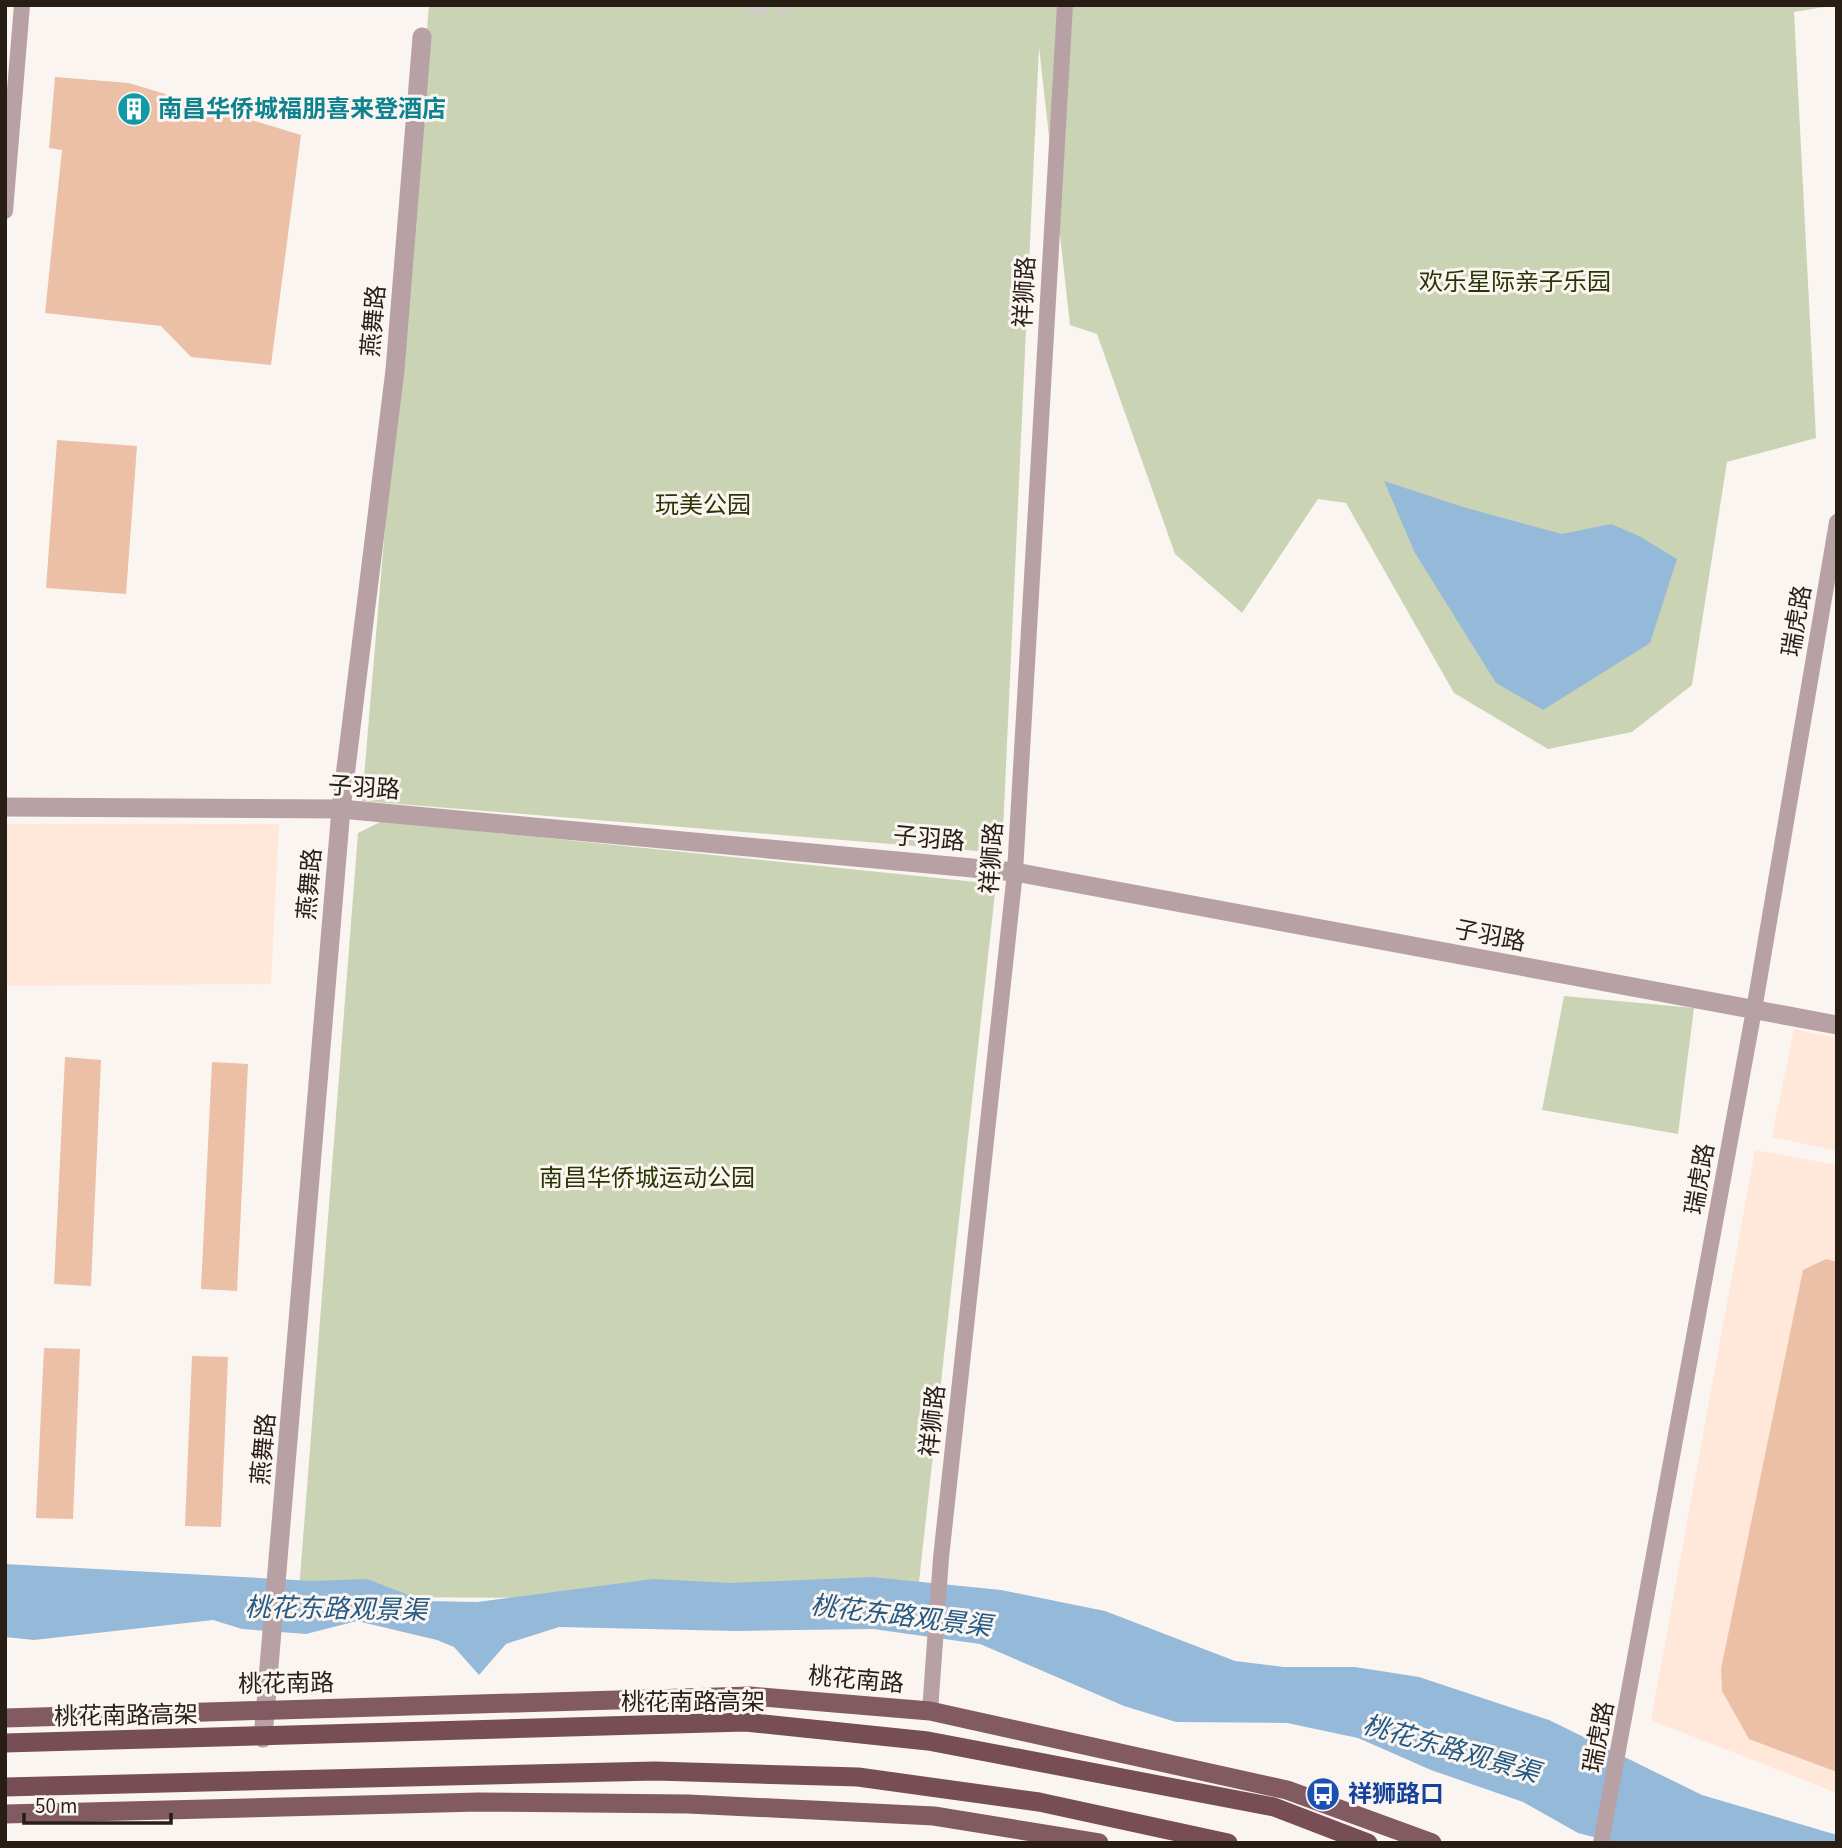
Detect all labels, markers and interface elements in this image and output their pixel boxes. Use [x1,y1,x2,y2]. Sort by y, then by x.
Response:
building icon: 南昌华侨城福朋喜来登酒店 [115,90,153,128]
place label: 南昌华侨城福朋喜来登酒店 [158,92,446,127]
street label: 祥狮路 [1006,255,1044,329]
park label: 欢乐星际亲子乐园 [1419,265,1611,300]
street label: 燕舞路 [353,284,395,358]
park label: 玩美公园 [655,488,751,523]
street label: 瑞虎路 [1774,583,1820,659]
street label: 子羽路 [327,768,401,808]
street label: 子羽路 [892,818,966,860]
street label: 祥狮路 [972,821,1012,895]
street label: 燕舞路 [289,847,331,921]
street label: 子羽路 [1451,912,1529,960]
street label: 瑞虎路 [1677,1141,1723,1217]
park label: 南昌华侨城运动公园 [539,1161,755,1196]
street label: 祥狮路 [912,1383,954,1459]
street label: 燕舞路 [243,1412,285,1486]
water label: 桃花东路观景渠 [808,1587,998,1646]
water label: 桃花东路观景渠 [245,1589,431,1629]
street label: 桃花南路 [807,1658,905,1702]
street label: 桃花南路 [238,1666,334,1702]
street label: 桃花南路高架 [621,1685,765,1720]
street label: 桃花南路高架 [54,1697,198,1735]
street label: 瑞虎路 [1575,1698,1623,1776]
water label: 桃花东路观景渠 [1358,1706,1547,1793]
bus stop icon: 祥狮路口 [1304,1775,1342,1813]
place label: 祥狮路口 [1348,1777,1444,1812]
scale bar [24,1782,172,1826]
text: 50 m [35,1791,77,1821]

